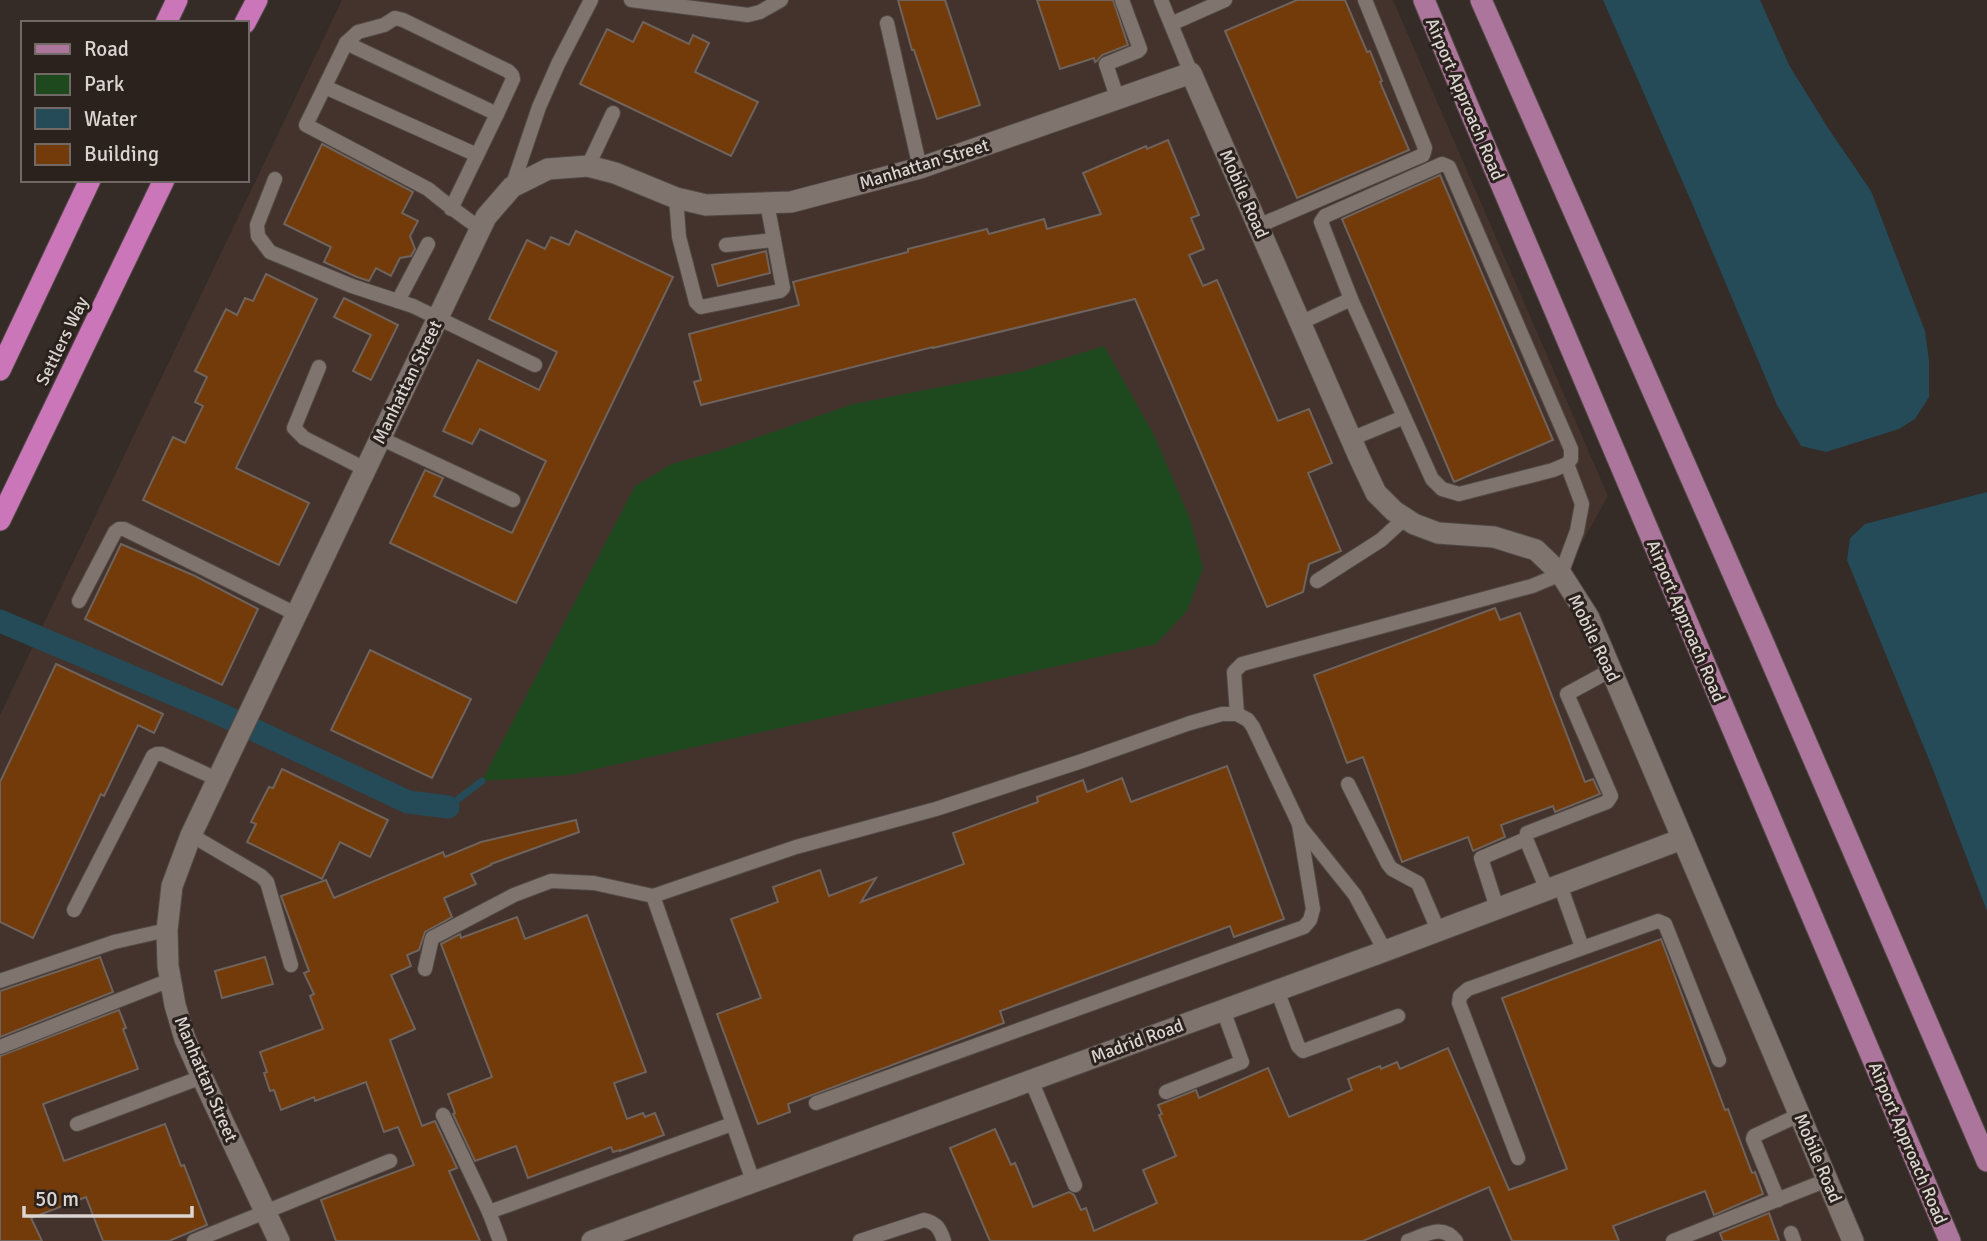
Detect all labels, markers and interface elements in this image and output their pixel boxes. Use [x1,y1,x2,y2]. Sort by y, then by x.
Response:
street label: Airport Approach Road [1421,15,1509,183]
legend [21,21,248,182]
text: Road [84,36,129,62]
text: Park [84,71,125,97]
text: Water [84,106,137,132]
street label: Manhattan Street [856,134,992,194]
text: Building [84,141,159,167]
street label: Mobile Road [1215,146,1273,242]
street label: Settlers Way [31,292,93,389]
street label: Manhattan Street [368,317,446,447]
street label: Airport Approach Road [1642,537,1730,705]
street label: Mobile Road [1563,591,1625,685]
street label: Manhattan Street [170,1013,242,1145]
street label: Madrid Road [1088,1014,1186,1068]
street label: Airport Approach Road [1864,1059,1952,1227]
street label: Mobile Road [1789,1110,1847,1206]
scale bar [24,1174,192,1218]
text: 50 m [35,1186,79,1212]

